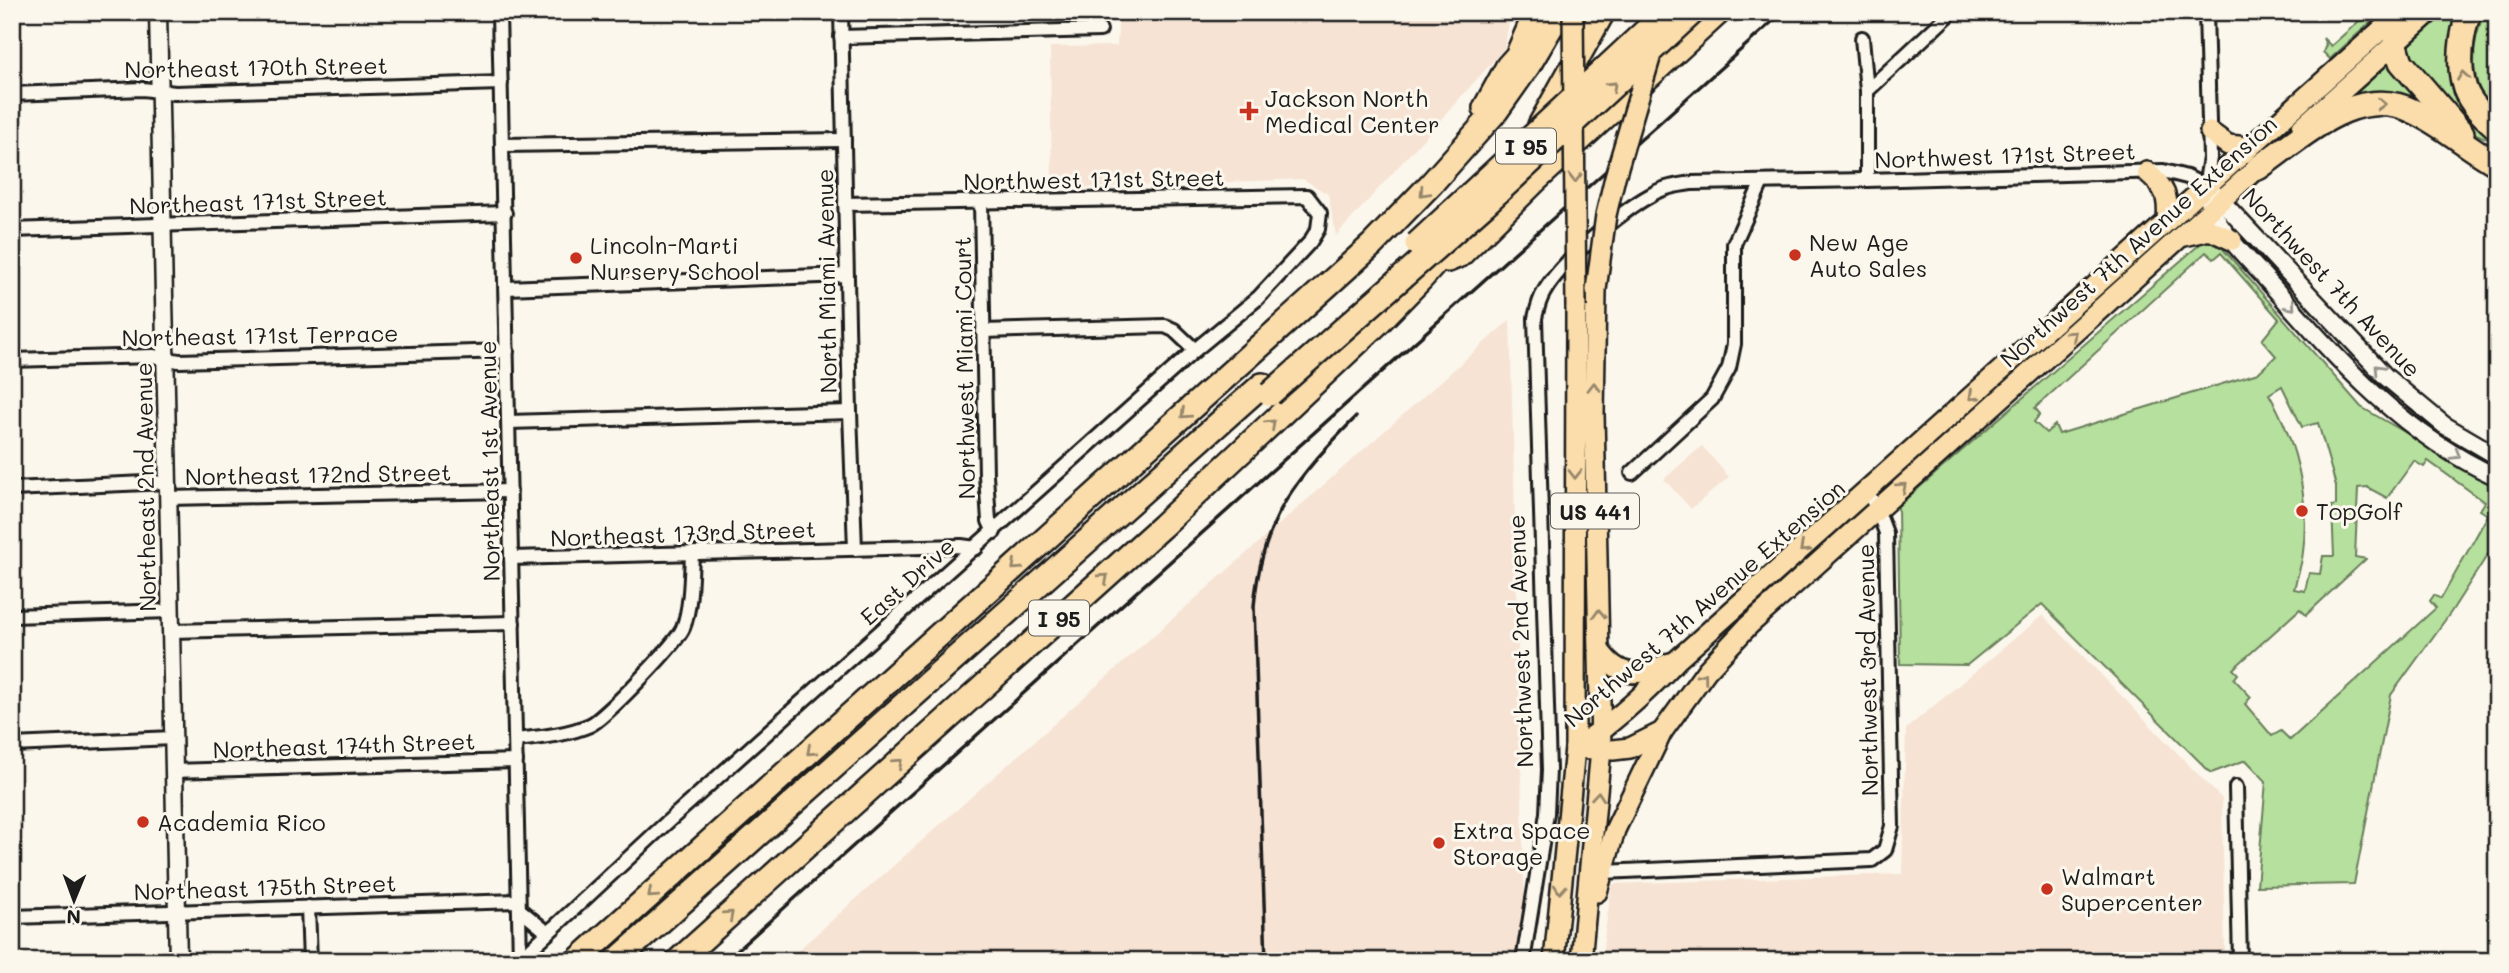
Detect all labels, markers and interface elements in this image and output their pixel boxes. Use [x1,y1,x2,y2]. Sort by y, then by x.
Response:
street label: Northeast 170th Street [124,50,388,84]
one-way arrow [2456,70,2471,81]
one-way arrow [1604,82,1617,94]
place label: Jackson North Medical Center [1265,83,1439,139]
one-way arrow [2376,96,2386,112]
marker: Jackson North Medical Center [1239,101,1259,121]
street label: Northwest 7th Avenue Extension [1993,108,2283,374]
road number: I 95 [1496,128,1556,164]
street label: Northwest 171st Street [1874,135,2136,175]
street label: Northwest 171st Street [963,162,1225,196]
street label: North Miami Avenue [809,168,843,394]
one-way arrow [1567,174,1583,184]
street label: Northwest 7th Avenue [2236,181,2428,383]
street label: Northeast 171st Street [129,182,387,220]
one-way arrow [1419,184,1432,197]
place label: New Age Auto Sales [1809,227,1927,283]
place label: Lincoln-Marti Nursery School [590,230,760,286]
street label: Northwest Miami Court [947,236,981,500]
marker: New Age Auto Sales [1787,247,1803,263]
marker: Lincoln-Marti Nursery School [568,250,584,266]
one-way arrow [2283,298,2295,311]
street label: Northeast 171st Terrace [121,318,399,352]
one-way arrow [2063,330,2076,343]
street label: Northeast 1st Avenue [472,340,506,582]
street label: Northeast 2nd Avenue [128,362,162,612]
one-way arrow [2374,365,2387,378]
one-way arrow [1586,381,1602,391]
one-way arrow [1968,387,1981,400]
one-way arrow [1181,406,1194,418]
one-way arrow [1263,420,1276,433]
one-way arrow [2449,447,2462,460]
street label: Northeast 172nd Street [185,457,451,491]
one-way arrow [1567,469,1583,479]
street label: Northwest 7th Avenue Extension [1557,473,1851,733]
one-way arrow [1894,482,1907,495]
road number: US 441 [1551,494,1639,528]
place label: TopGolf [2316,496,2403,526]
marker: TopGolf [2294,503,2310,519]
street label: Northeast 173rd Street [550,513,816,553]
street label: Northwest 2nd Avenue [1501,514,1539,768]
street label: East Drive [854,531,960,631]
one-way arrow [1799,540,1812,552]
street label: Northwest 3rd Avenue [1850,543,1884,797]
one-way arrow [1012,558,1025,571]
one-way arrow [1096,574,1109,586]
road number: I 95 [1029,600,1089,636]
one-way arrow [1591,608,1606,619]
one-way arrow [1694,672,1707,685]
street label: Northeast 174th Street [212,725,476,765]
one-way arrow [806,743,819,756]
one-way arrow [890,759,903,771]
one-way arrow [1590,790,1605,801]
place label: Academia Rico [157,807,326,837]
marker: Academia Rico [135,814,151,830]
place label: Extra Space Storage [1453,815,1590,871]
marker: Extra Space Storage [1431,835,1447,851]
place label: Walmart Supercenter [2061,861,2203,917]
north arrow [38,864,108,934]
street label: Northeast 175th Street [133,867,397,907]
marker: Walmart Supercenter [2039,881,2055,897]
one-way arrow [1553,884,1568,895]
one-way arrow [647,886,660,898]
text: N [66,905,81,930]
one-way arrow [721,911,734,923]

